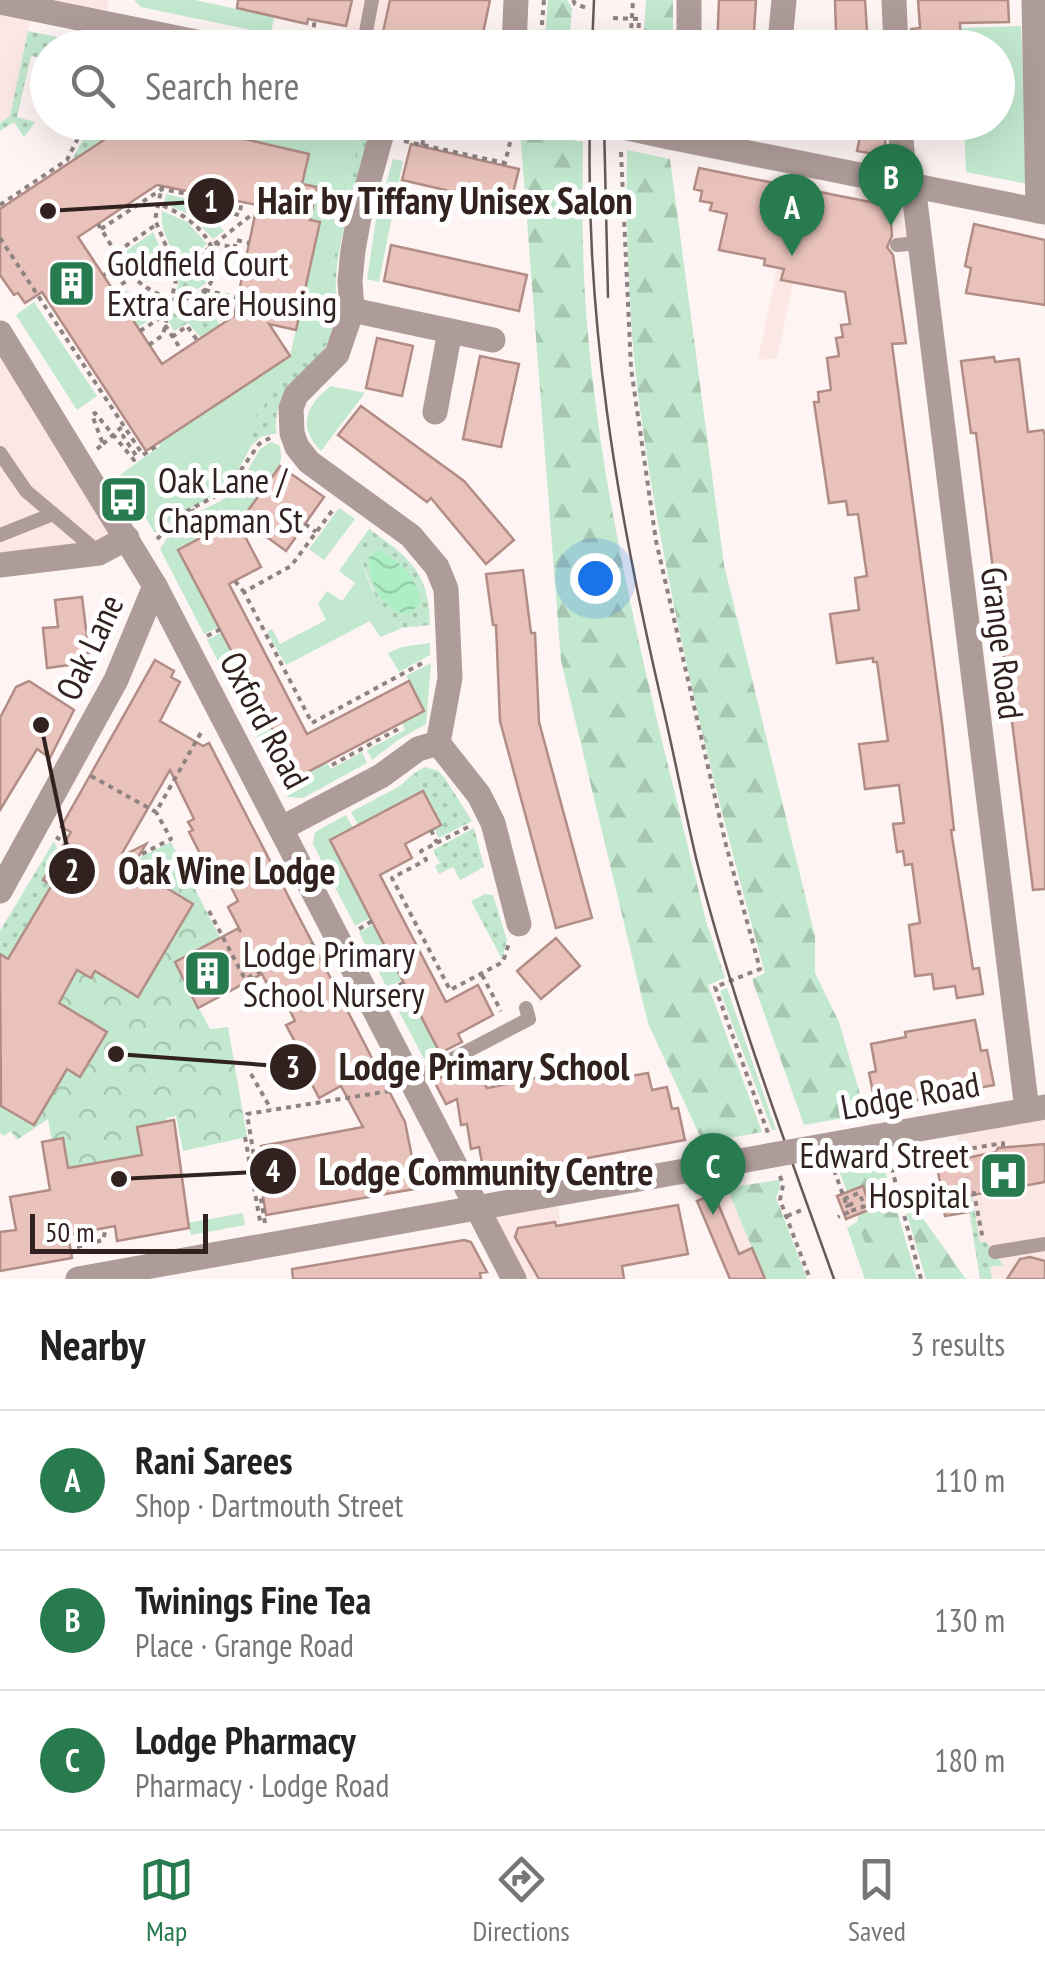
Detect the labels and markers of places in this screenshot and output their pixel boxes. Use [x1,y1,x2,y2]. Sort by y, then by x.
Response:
pin: B [858,144,924,226]
callout: Hair by Tiffany Unisex Salon [186,167,655,235]
pin: A [760,174,824,256]
place label: Goldfield Court Extra Care Housing [107,240,337,326]
building icon: Goldfield Court Extra Care Housing [46,257,98,309]
place label: Oak Lane / Chapman St [158,457,303,543]
bus stop icon: Oak Lane / Chapman St [97,474,149,526]
callout: Oak Wine Lodge [47,837,356,905]
place label: Lodge Primary School Nursery [243,931,425,1017]
building icon: Lodge Primary School Nursery [182,948,234,1000]
callout: Lodge Primary School [268,1033,650,1101]
pin: C [680,1132,746,1215]
place label: Edward Street Hospital [800,1132,969,1218]
callout: Lodge Community Centre [248,1137,675,1205]
hospital icon: Edward Street Hospital [978,1149,1030,1201]

